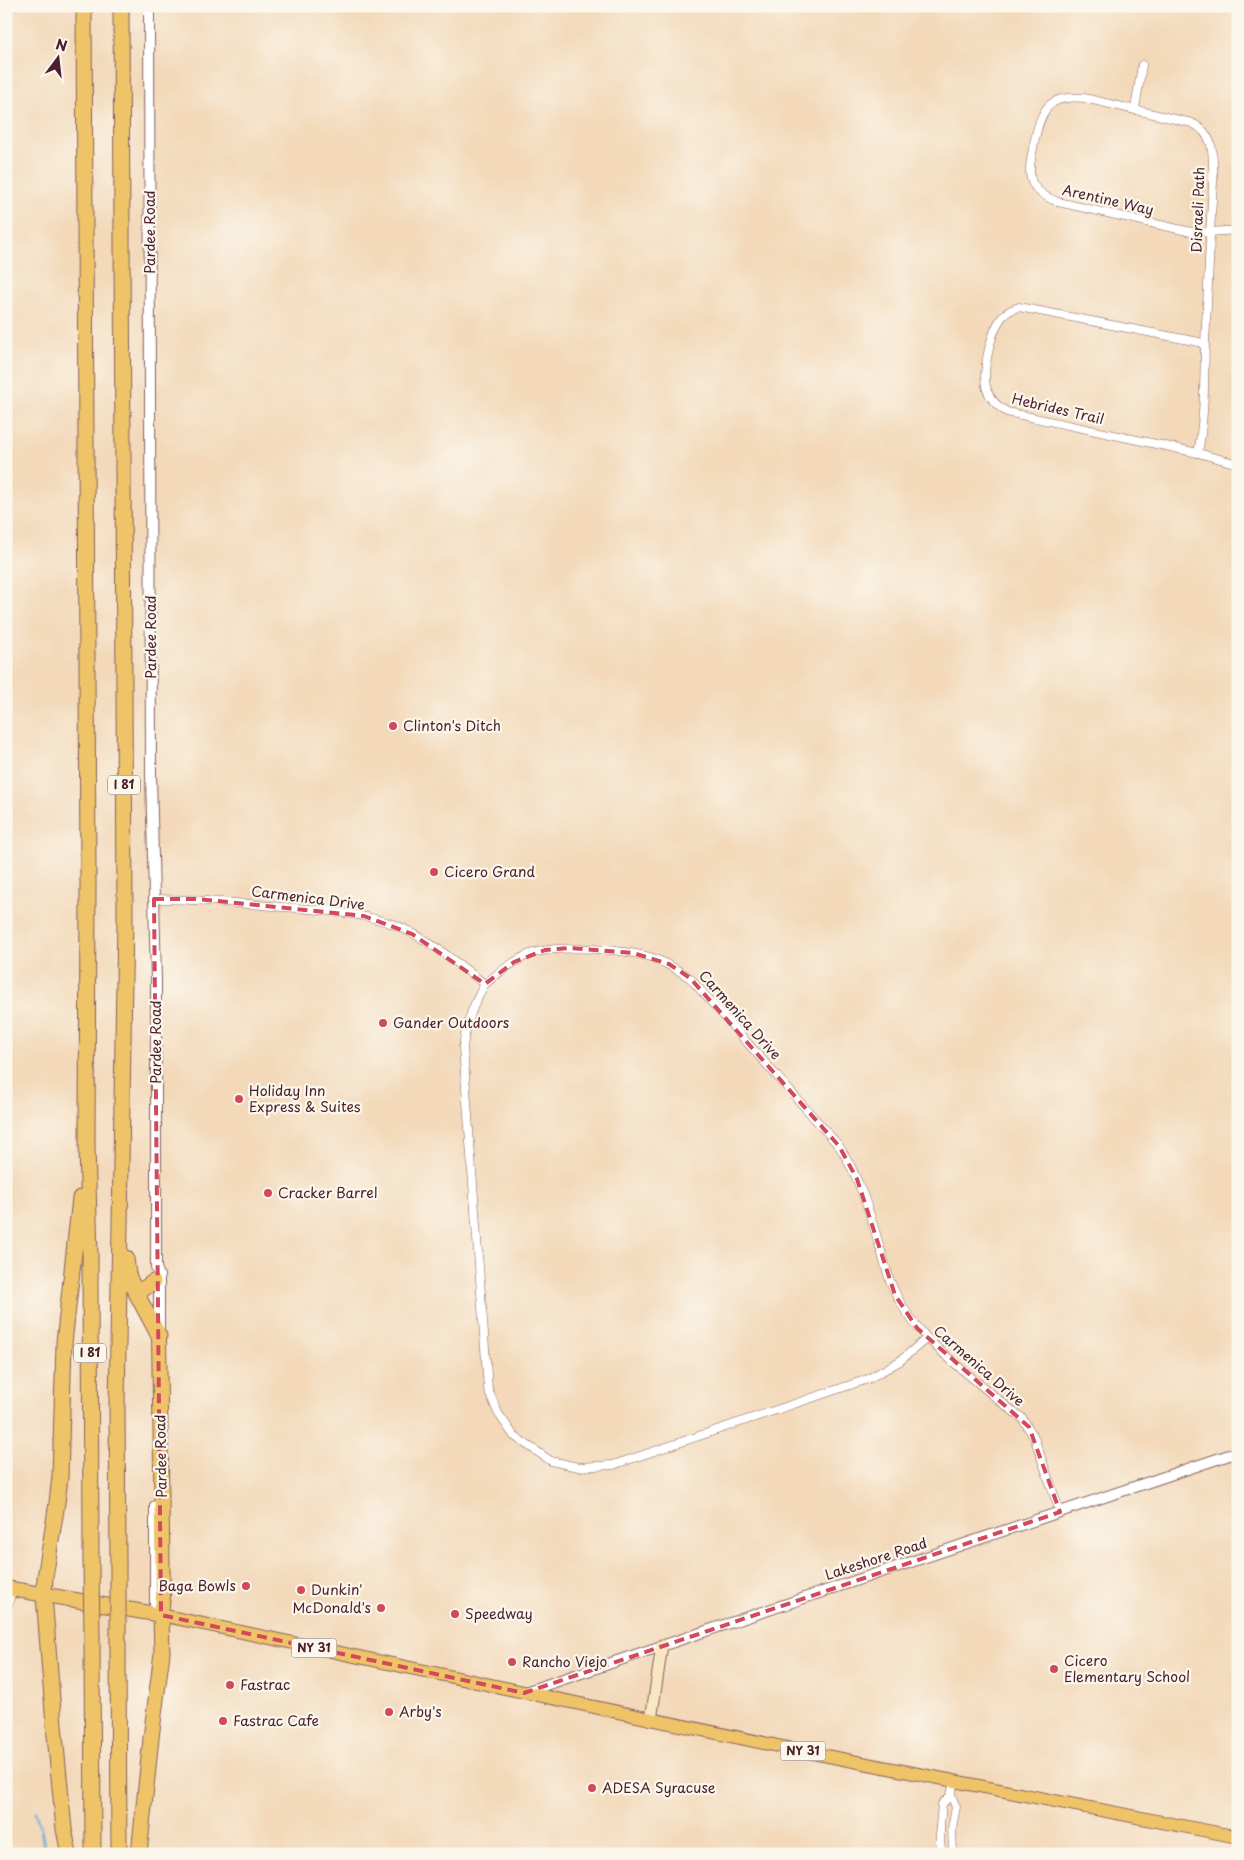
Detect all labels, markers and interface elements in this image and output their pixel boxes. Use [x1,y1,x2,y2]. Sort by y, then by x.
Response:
north arrow [32,32,82,82]
text: N [53,33,70,57]
street label: Disraeli Path [1186,167,1209,253]
street label: Arentine Way [1060,179,1156,220]
street label: Pardee Road [139,190,160,274]
street label: Hebrides Trail [1010,388,1106,429]
street label: Pardee Road [140,595,161,679]
place label: Clinton's Ditch [403,715,501,736]
marker: Clinton's Ditch [387,720,399,732]
road number: I 81 [108,776,140,794]
place label: Cicero Grand [444,861,535,882]
marker: Cicero Grand [428,866,440,878]
street label: Carmenica Drive [250,880,366,915]
street label: Carmenica Drive [694,965,786,1064]
street label: Pardee Road [145,1000,166,1084]
place label: Gander Outdoors [393,1012,509,1033]
marker: Gander Outdoors [377,1017,389,1029]
place label: Holiday Inn Express & Suites [249,1080,360,1117]
marker: Holiday Inn Express & Suites [233,1093,245,1105]
place label: Cracker Barrel [278,1182,378,1203]
marker: Cracker Barrel [262,1187,274,1199]
street label: Carmenica Drive [929,1320,1029,1411]
road number: I 81 [74,1344,106,1362]
street label: Pardee Road [149,1414,172,1498]
street label: Lakeshore Road [822,1532,930,1585]
place label: Baga Bowls [158,1575,236,1596]
place label: Dunkin' [311,1579,363,1600]
marker: Baga Bowls [240,1580,252,1592]
marker: Dunkin' [295,1584,307,1596]
place label: McDonald's [292,1597,371,1618]
marker: McDonald's [375,1602,387,1614]
place label: Speedway [465,1603,533,1624]
marker: Speedway [449,1608,461,1620]
road number: NY 31 [292,1639,336,1658]
place label: Cicero Elementary School [1064,1650,1190,1687]
place label: Rancho Viejo [522,1651,608,1672]
marker: Rancho Viejo [506,1656,518,1668]
marker: Cicero Elementary School [1048,1663,1060,1675]
place label: Fastrac [240,1674,290,1695]
marker: Fastrac [224,1679,236,1691]
place label: Arby's [399,1701,442,1722]
marker: Arby's [383,1706,395,1718]
place label: Fastrac Cafe [233,1710,319,1731]
marker: Fastrac Cafe [217,1715,229,1727]
road number: NY 31 [780,1742,826,1760]
place label: ADESA Syracuse [602,1777,716,1798]
marker: ADESA Syracuse [586,1782,598,1794]

